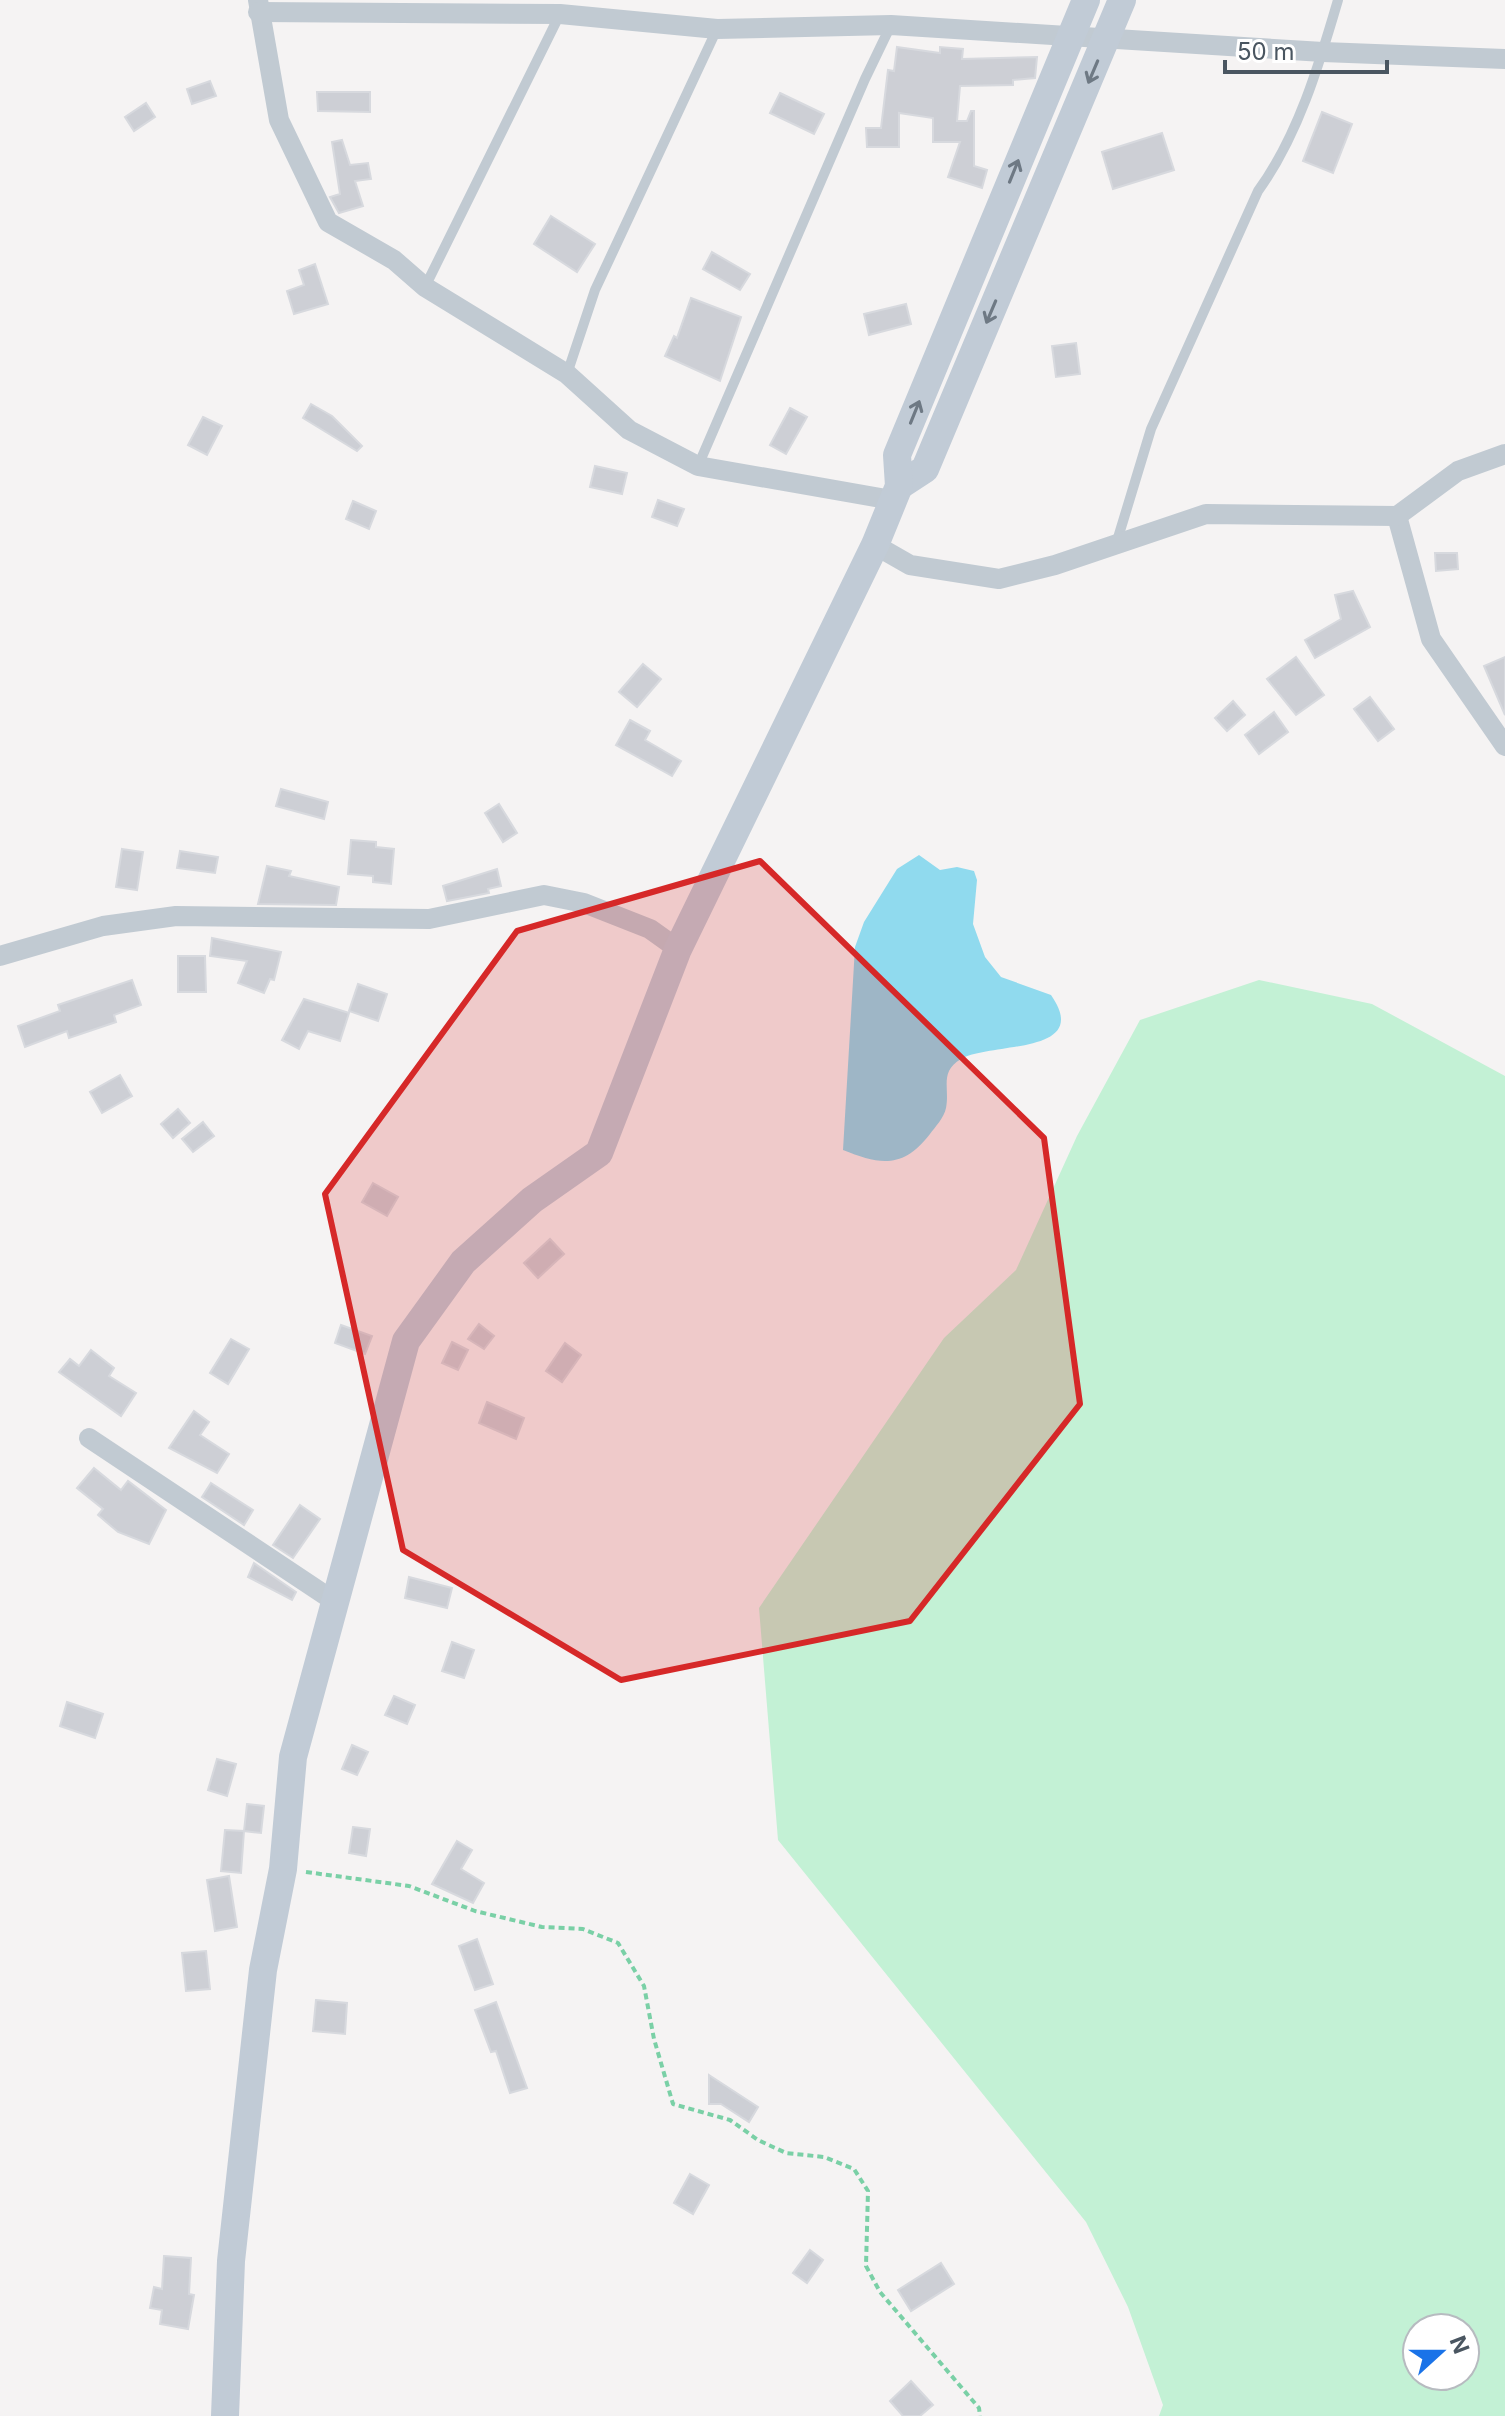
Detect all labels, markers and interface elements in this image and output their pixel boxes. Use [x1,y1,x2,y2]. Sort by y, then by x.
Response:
scale bar [1225,24,1387,74]
text: 50 m [1237,37,1295,66]
one-way arrow [1084,59,1099,84]
one-way arrow [1008,159,1022,184]
one-way arrow [983,299,998,323]
one-way arrow [909,400,924,425]
north arrow [1401,2312,1481,2392]
text: N [1445,2332,1475,2357]

